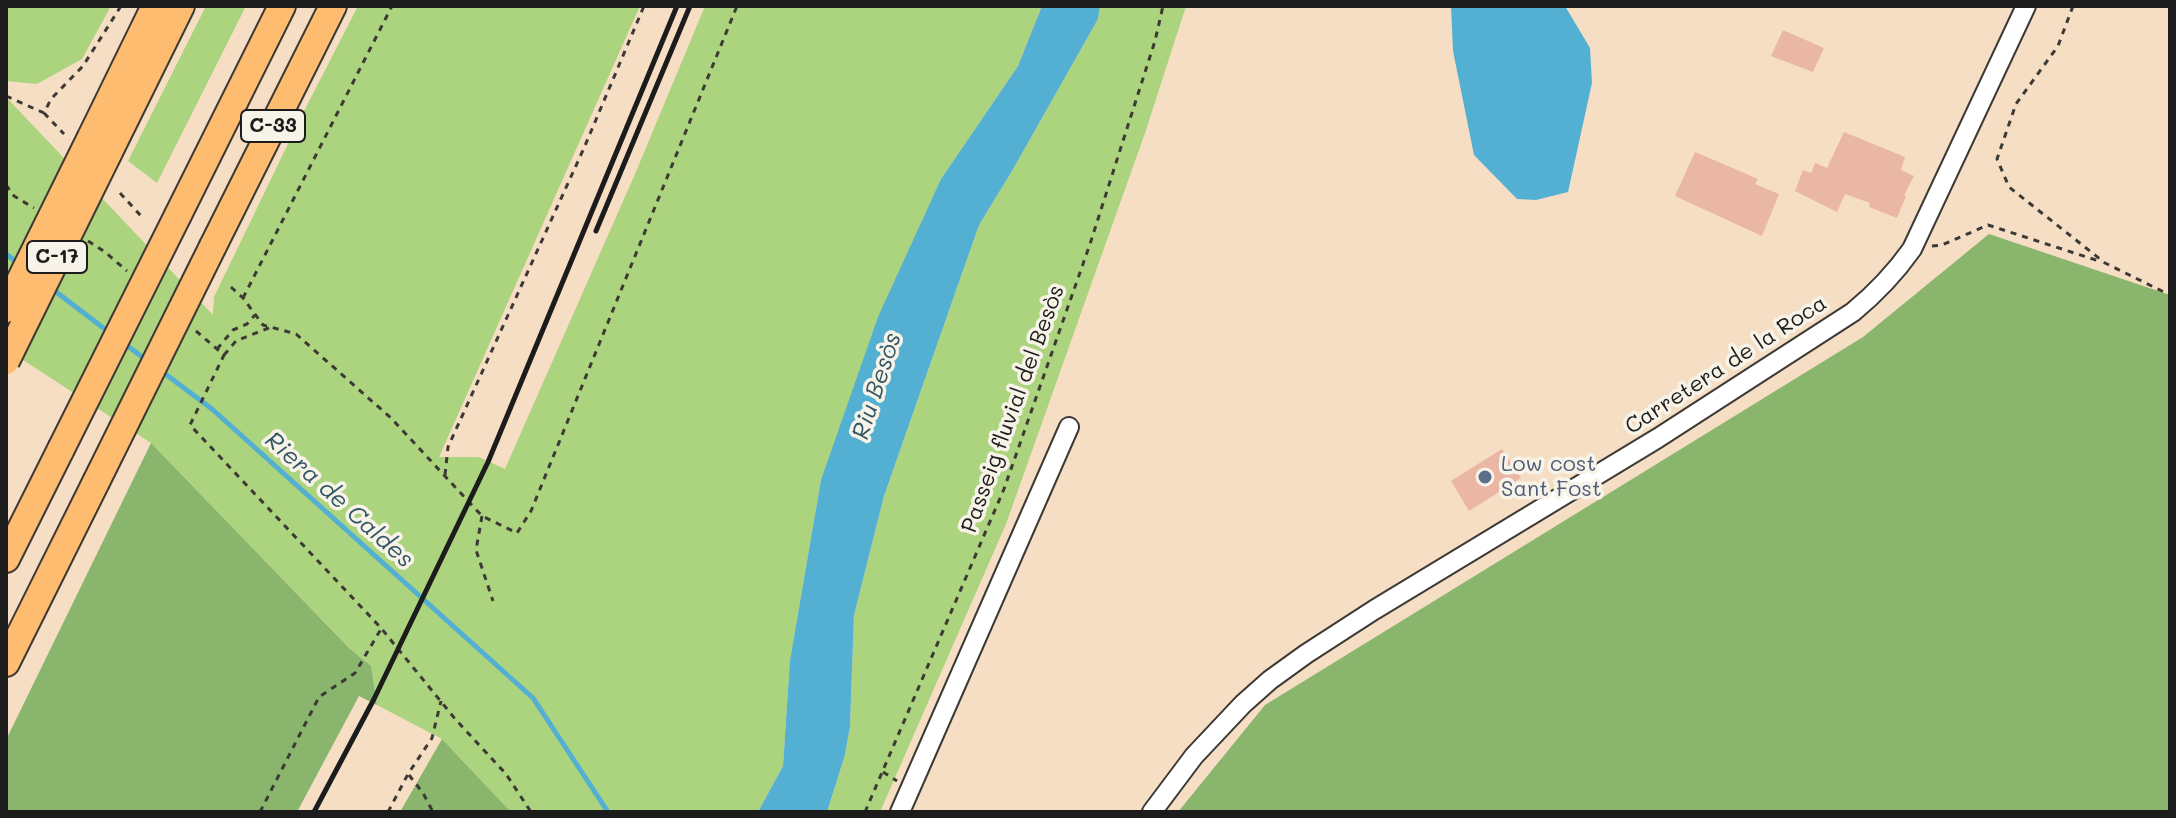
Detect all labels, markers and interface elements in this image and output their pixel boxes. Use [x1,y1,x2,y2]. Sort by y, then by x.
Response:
road number: C-33 [241,110,305,142]
road number: C-17 [27,241,87,273]
street label: Passeig fluvial del Besòs [956,282,1070,536]
street label: Carretera de la Roca [1620,290,1832,440]
water label: Riu Besòs [846,329,908,443]
water label: Riera de Caldes [259,426,419,574]
place label: Low cost Sant Fost [1501,451,1602,502]
marker: Low cost Sant Fost [1476,468,1494,486]

